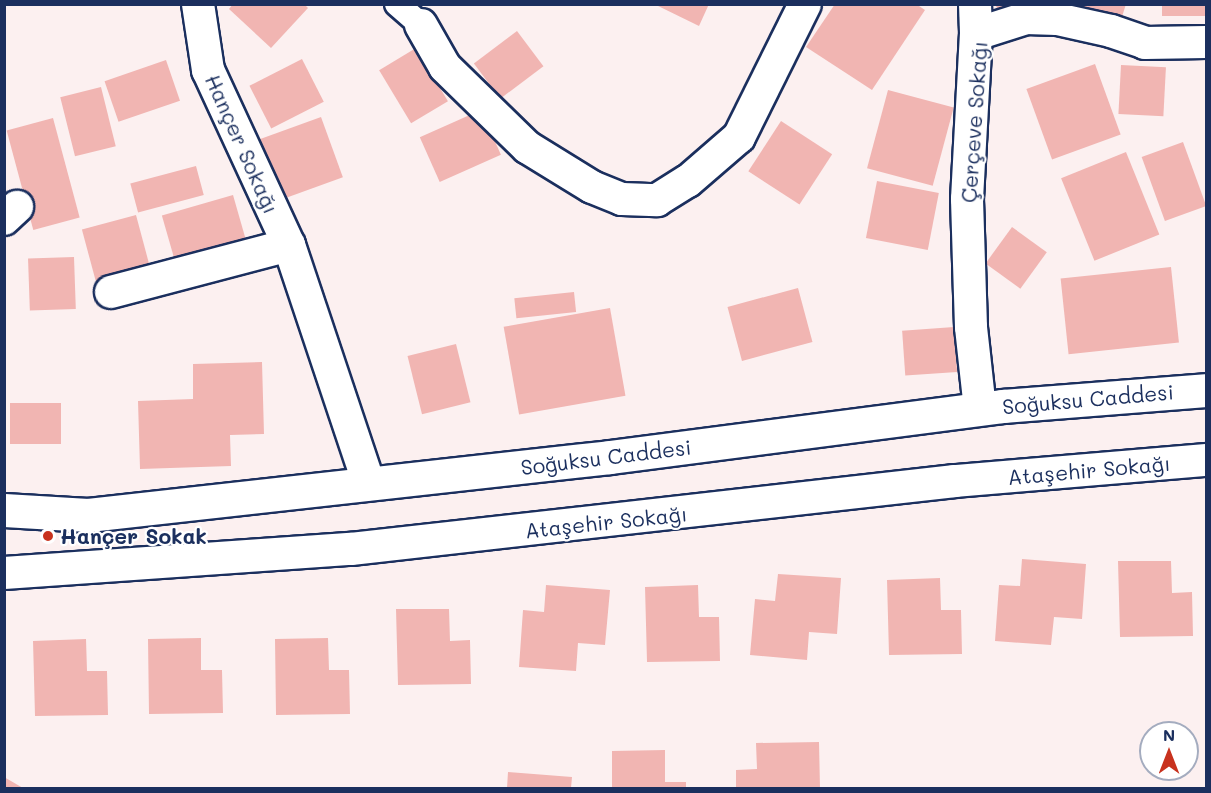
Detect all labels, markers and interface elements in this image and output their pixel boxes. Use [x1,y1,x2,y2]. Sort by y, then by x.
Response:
street label: Çerçeve Sokağı [956,40,992,204]
street label: Hançer Sokağı [200,71,284,217]
street label: Soğuksu Caddesi [1001,379,1175,419]
street label: Soğuksu Caddesi [519,434,693,480]
street label: Ataşehir Sokağı [1007,450,1171,490]
street label: Ataşehir Sokağı [523,501,689,543]
place label: Hançer Sokak [60,523,207,549]
marker: Hançer Sokak [41,529,55,543]
north arrow [1139,721,1199,781]
text: N [1163,724,1175,745]

